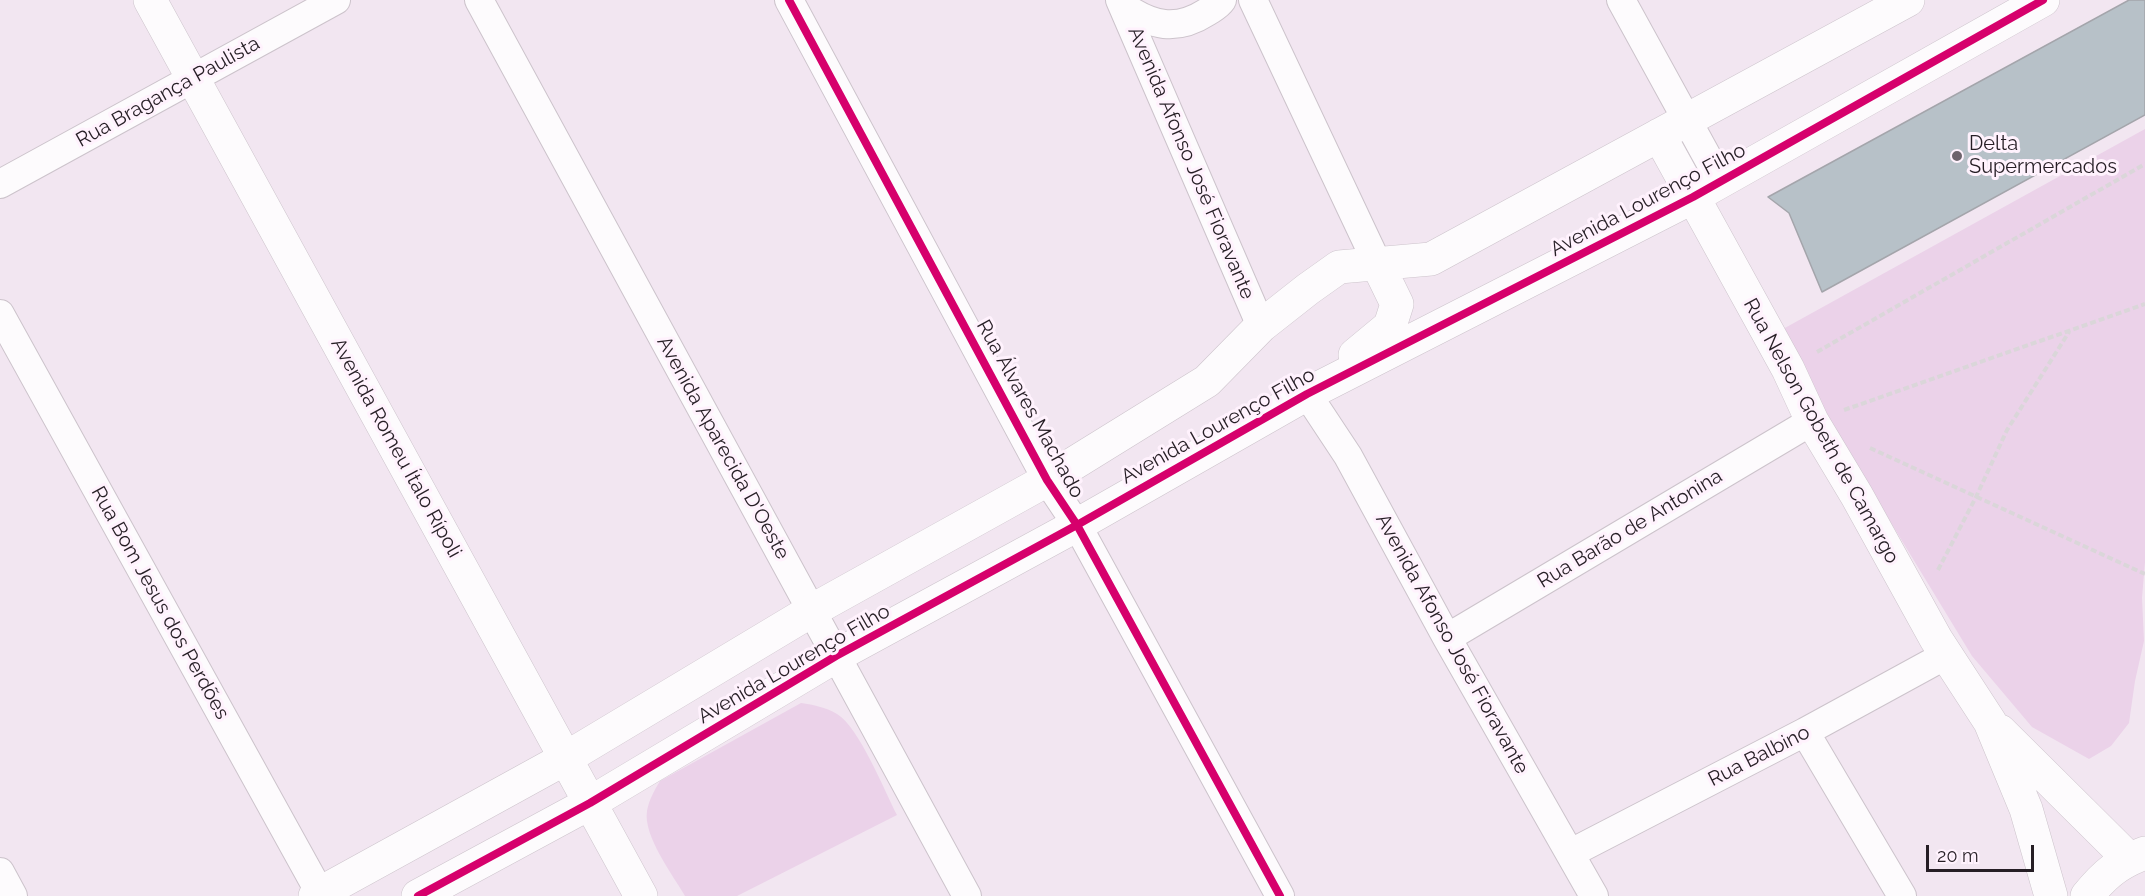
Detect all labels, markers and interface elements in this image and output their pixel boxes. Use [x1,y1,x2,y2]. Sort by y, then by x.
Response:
street label: Avenida Afonso José Fioravante [1123,23,1259,303]
street label: Rua Bragança Paulista [72,32,264,152]
place label: Delta Supermercados [1969,132,2117,179]
street label: Avenida Lourenço Filho [1546,138,1750,262]
marker: Delta Supermercados [1950,149,1964,163]
street label: Rua Nelson Gobeth de Camargo [1738,294,1904,568]
street label: Rua Álvares Machado [971,316,1089,502]
street label: Avenida Aparecida D'Oeste [652,332,794,564]
street label: Avenida Romeu Ítalo Rípoli [326,334,466,562]
street label: Avenida Lourenço Filho [1117,363,1319,489]
street label: Rua Barão de Antonina [1533,464,1727,594]
street label: Rua Bom Jesus dos Perdões [86,482,234,724]
street label: Avenida Afonso José Fioravante [1370,510,1534,778]
street label: Avenida Lourenço Filho [694,599,894,729]
street label: Rua Balbino [1704,720,1814,792]
scale bar [1929,833,2037,871]
text: 20 m [1937,845,1979,866]

